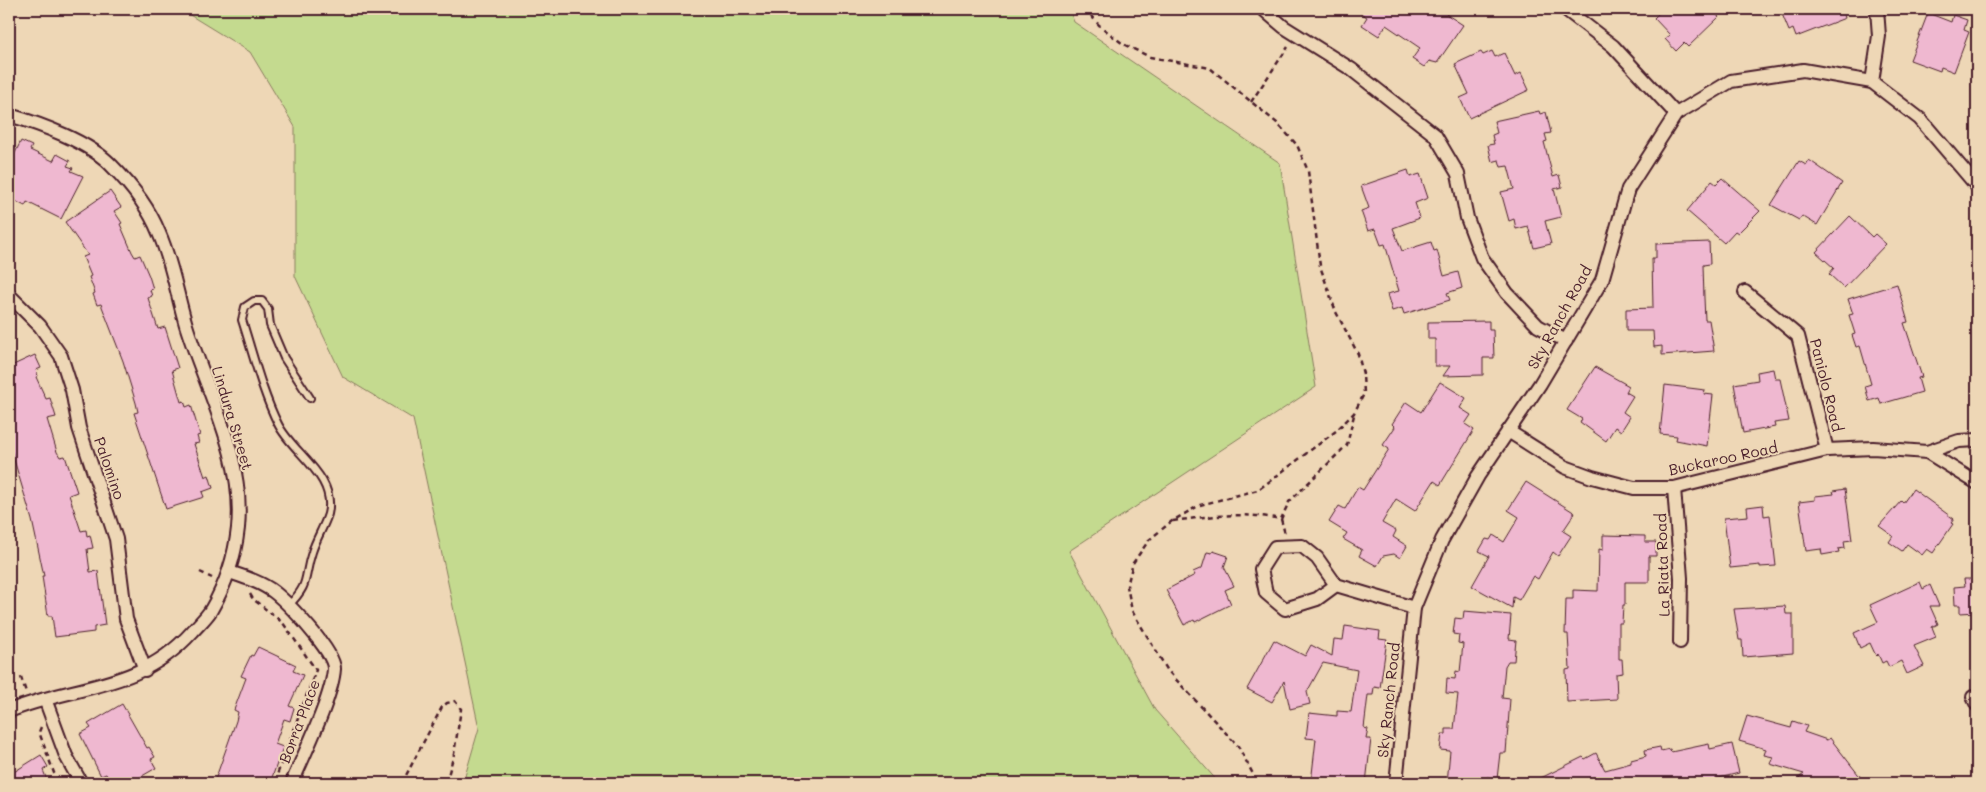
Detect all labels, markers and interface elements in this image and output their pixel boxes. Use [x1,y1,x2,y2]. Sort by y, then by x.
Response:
street label: Sky Ranch Road [1522,262,1596,372]
street label: Paniolo Road [1806,336,1848,434]
street label: Lindura Street [208,363,258,473]
street label: Palomino [90,434,130,502]
street label: Buckaroo Road [1667,437,1779,479]
street label: La Riata Road [1650,513,1674,617]
street label: Sky Ranch Road [1372,641,1404,759]
street label: Borra Place [274,676,324,766]

